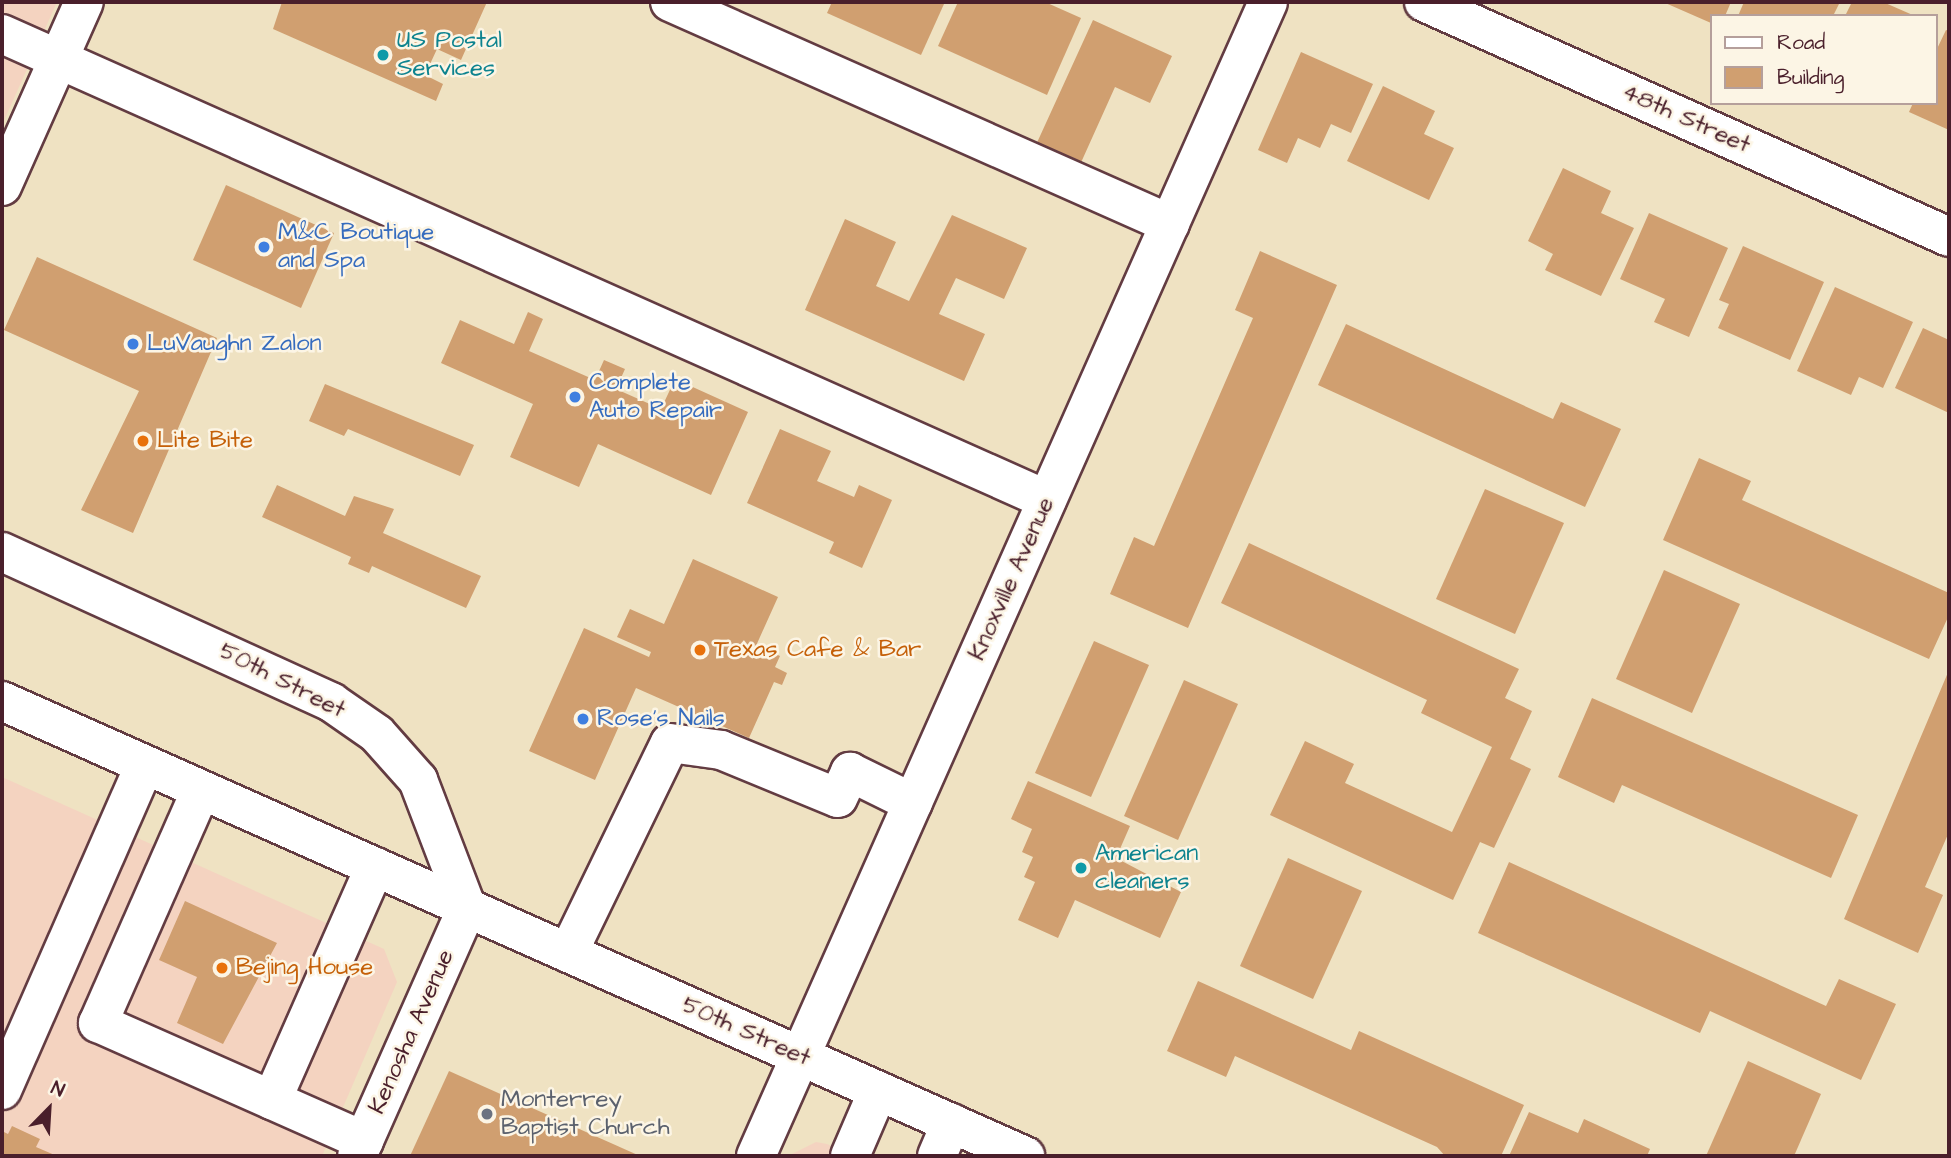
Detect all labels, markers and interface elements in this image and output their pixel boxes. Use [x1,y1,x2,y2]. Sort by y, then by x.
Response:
legend [1710,14,1937,105]
place label: US Postal Services [397,27,502,83]
text: Road [1777,28,1825,57]
marker: US Postal Services [375,47,391,63]
text: Building [1777,63,1844,92]
street label: 48th Street [1618,78,1754,160]
place label: M&C Boutique and Spa [278,219,434,275]
marker: M&C Boutique and Spa [256,239,272,255]
place label: LuVaughn Zalon [147,330,321,358]
marker: LuVaughn Zalon [125,336,141,352]
place label: Complete Auto Repair [589,369,722,425]
marker: Complete Auto Repair [567,389,583,405]
place label: Lite Bite [157,427,253,455]
marker: Lite Bite [135,433,151,449]
street label: Knoxville Avenue [963,493,1061,665]
place label: Texas Cafe & Bar [714,636,921,664]
street label: 50th Street [214,637,350,725]
marker: Texas Cafe & Bar [692,642,708,658]
place label: Rose's Nails [597,705,725,733]
marker: Rose's Nails [575,711,591,727]
place label: American cleaners [1095,840,1198,896]
marker: American cleaners [1073,860,1089,876]
street label: Kenosha Avenue [363,945,461,1119]
place label: Bejing House [236,954,373,982]
marker: Bejing House [214,960,230,976]
street label: 50th Street [677,991,815,1073]
north arrow [14,1074,84,1144]
text: N [47,1075,69,1104]
place label: Monterrey Baptist Church [501,1086,670,1142]
marker: Monterrey Baptist Church [479,1106,495,1122]

